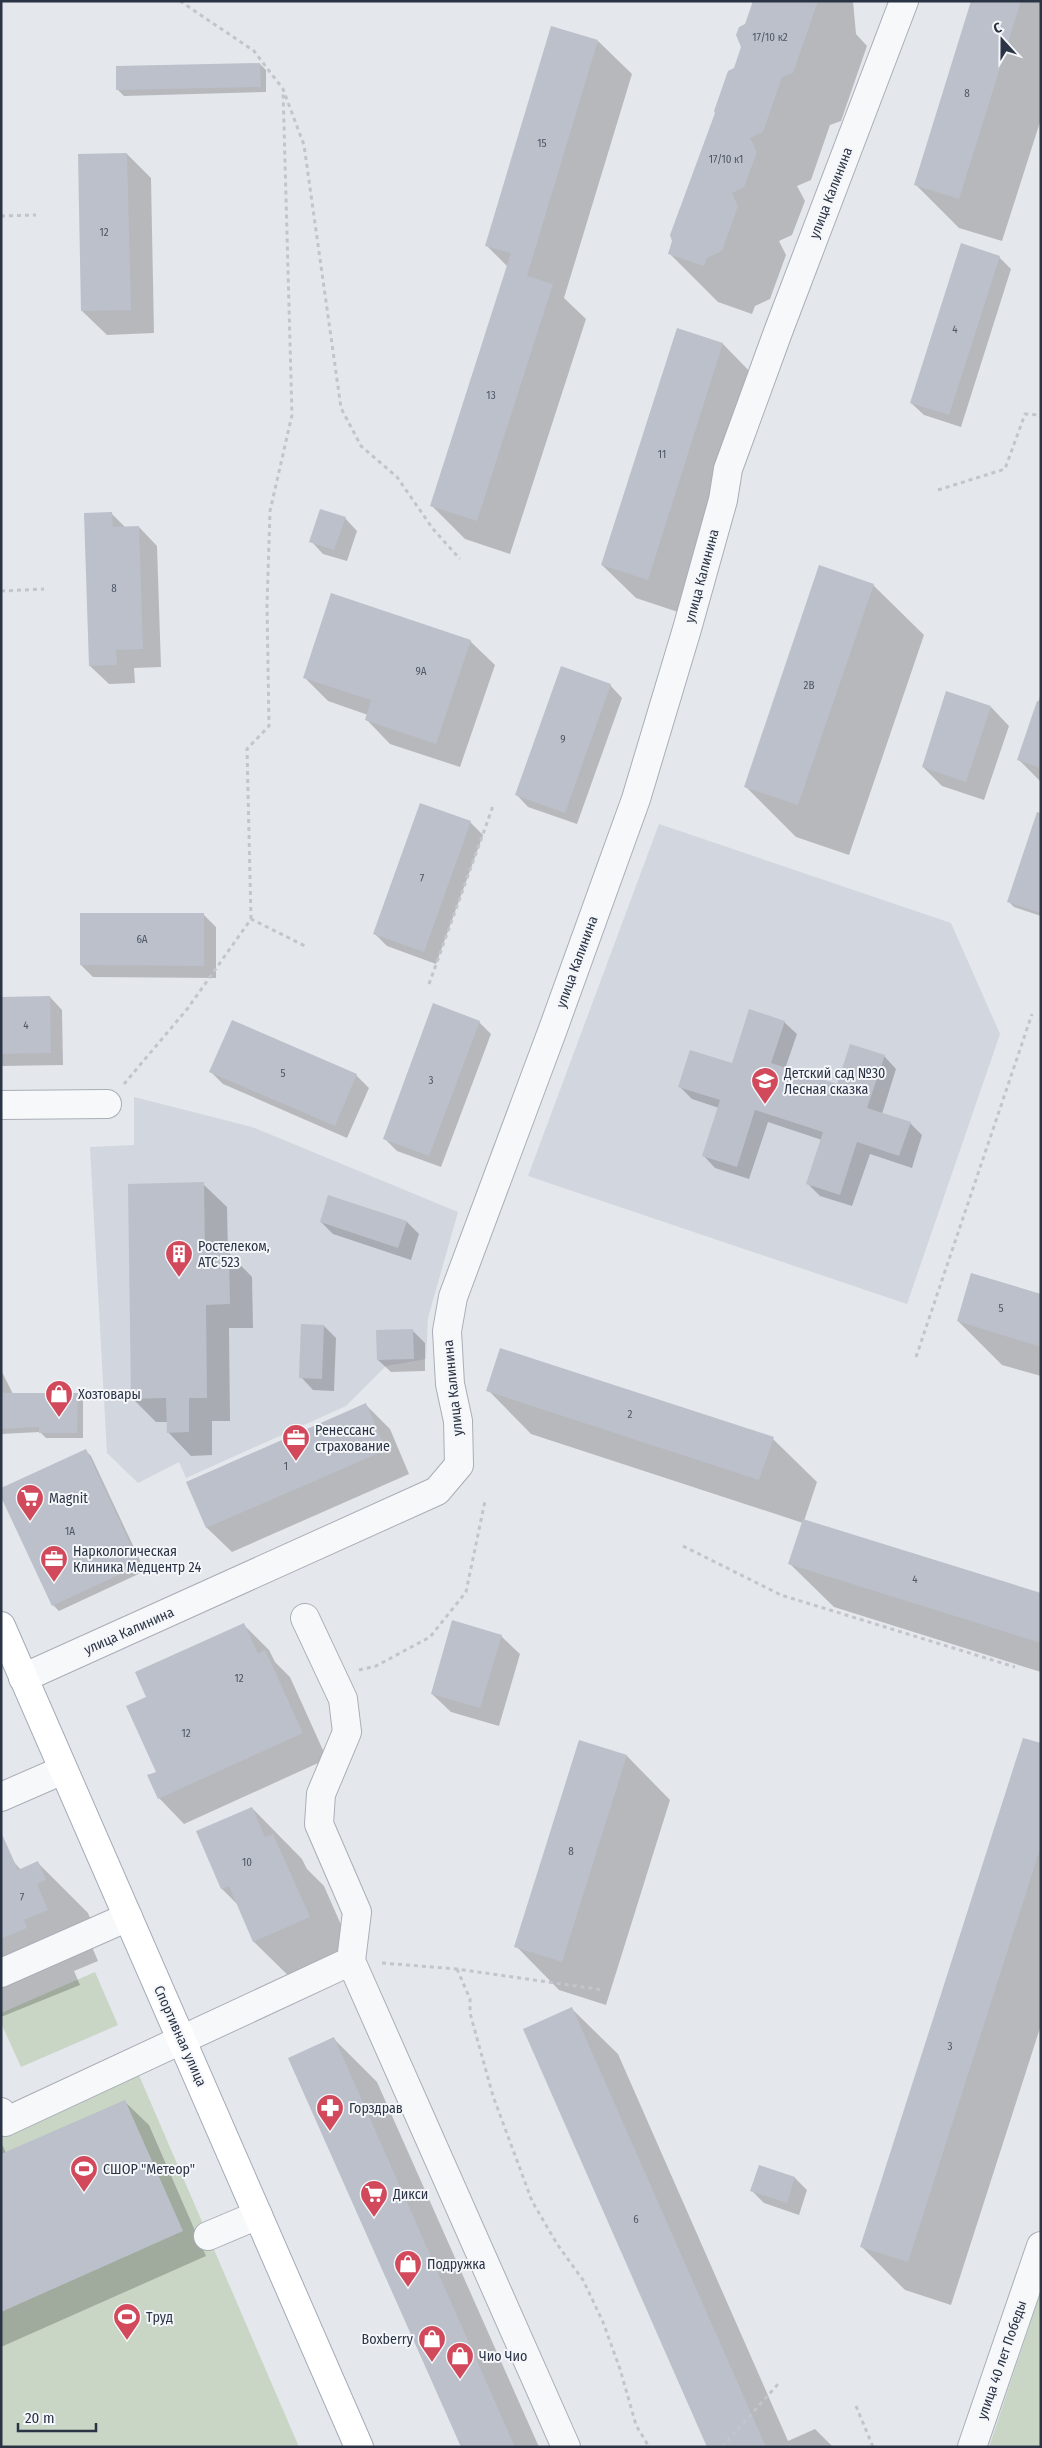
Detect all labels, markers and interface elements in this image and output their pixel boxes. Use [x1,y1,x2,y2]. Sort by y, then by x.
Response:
north arrow [977,15,1027,65]
text: С [991,19,1005,38]
house number: 17/10 к2 [752,31,788,44]
house number: 8 [964,87,970,100]
house number: 15 [537,137,547,150]
street label: улица Калинина [806,145,856,241]
house number: 17/10 к1 [709,153,743,166]
house number: 12 [99,226,109,239]
house number: 4 [952,323,958,336]
house number: 13 [486,389,496,402]
house number: 11 [658,448,666,461]
street label: улица Калинина [681,527,723,625]
house number: 8 [111,582,117,595]
house number: 9А [415,665,427,678]
house number: 2В [804,679,814,692]
house number: 9 [560,733,566,746]
house number: 7 [420,872,425,885]
street label: улица Калинина [552,914,602,1010]
house number: 6А [136,933,148,946]
house number: 4 [23,1019,29,1032]
place label: Детский сад №30 Лесная сказка [783,1065,885,1098]
school or university icon: Детский сад №30 Лесная сказка [750,1066,780,1105]
house number: 5 [280,1067,286,1080]
house number: 3 [429,1074,434,1087]
place label: Ростелеком, АТС 523 [198,1238,270,1271]
building icon: Ростелеком, АТС 523 [164,1239,194,1278]
house number: 5 [998,1302,1004,1315]
street label: улица Калинина [439,1339,467,1437]
shop icon: Хозтовары [44,1379,74,1418]
place label: Хозтовары [78,1386,141,1403]
house number: 2 [628,1408,633,1421]
place label: Ренессанс страхование [315,1422,390,1455]
office icon: Ренессанс страхование [281,1423,311,1462]
house number: 1 [284,1460,288,1473]
supermarket icon: Magnit [15,1483,45,1522]
place label: Magnit [49,1490,88,1507]
house number: 1А [65,1525,75,1538]
place label: Наркологическая Клиника Медцентр 24 [73,1543,201,1576]
office icon: Наркологическая Клиника Медцентр 24 [39,1544,69,1583]
house number: 4 [912,1573,918,1586]
street label: улица Калинина [81,1604,177,1658]
house number: 12 [234,1672,244,1685]
house number: 12 [181,1727,191,1740]
house number: 8 [568,1845,574,1858]
house number: 10 [242,1856,252,1869]
house number: 7 [20,1891,25,1904]
street label: Спортивная улица [150,1983,210,2089]
house number: 3 [948,2040,953,2053]
pharmacy icon: Горздрав [315,2093,345,2132]
place label: Горздрав [349,2100,403,2117]
sports icon: СШОР "Метеор" [69,2154,99,2193]
place label: СШОР "Метеор" [103,2161,195,2178]
supermarket icon: Дикси [359,2179,389,2218]
place label: Дикси [392,2186,428,2203]
house number: 6 [633,2213,639,2226]
shop icon: Подружка [393,2249,423,2288]
place label: Подружка [427,2256,486,2273]
street label: улица 40 лет Победы [974,2298,1030,2422]
sports icon: Труд [112,2302,142,2341]
place label: Труд [146,2309,173,2326]
shop icon: Boxberry [417,2324,447,2363]
place label: Boxberry [362,2331,414,2348]
shop icon: Чио Чио [445,2341,475,2380]
place label: Чио Чио [479,2348,527,2365]
scale bar [18,2400,95,2432]
text: 20 m [25,2409,55,2427]

